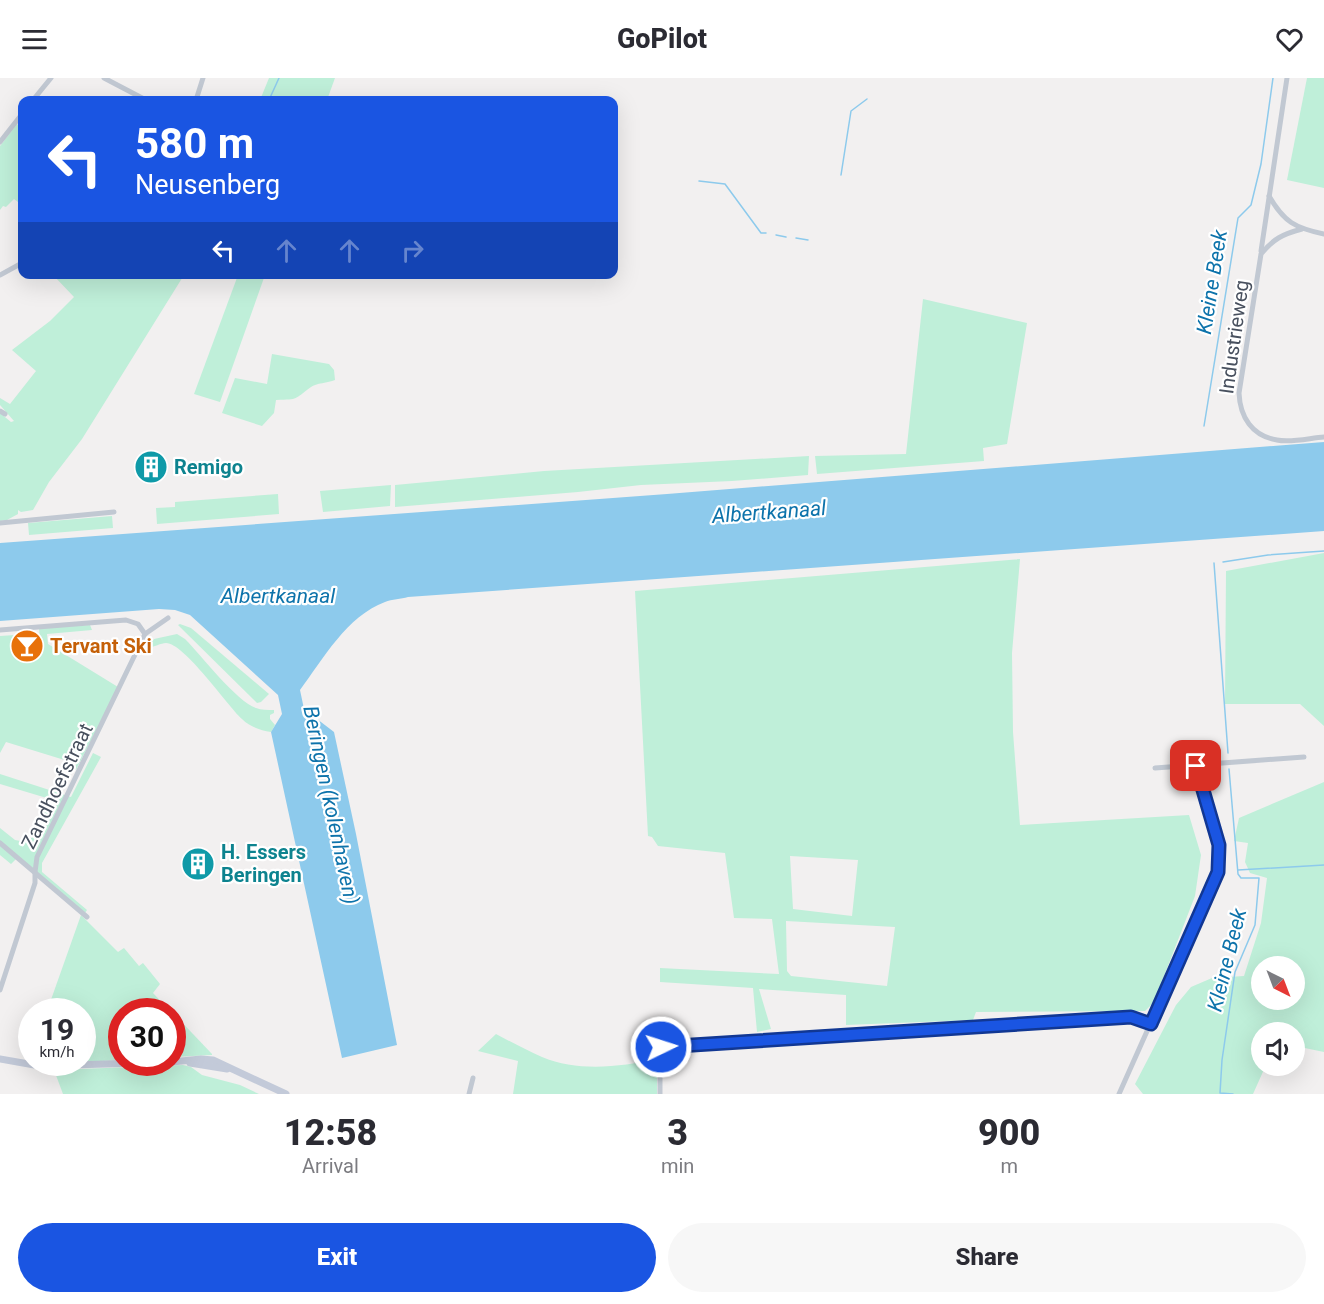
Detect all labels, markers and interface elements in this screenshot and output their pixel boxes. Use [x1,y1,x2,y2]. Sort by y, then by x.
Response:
icon: menu [18,23,51,56]
text: GoPilot [617,23,707,55]
icon: heart [1273,23,1306,56]
text: 580 m [135,119,254,168]
icon: left [36,120,114,198]
text: Neusenberg [135,169,280,201]
water label: Kleine Beek [1192,227,1232,336]
icon: left [207,234,240,267]
icon: ahead [270,234,303,267]
icon: ahead [333,234,366,267]
icon: right [396,234,429,267]
street label: Industrieweg [1214,279,1254,395]
building icon: Remigo [133,449,169,485]
place label: Remigo [174,455,243,479]
water label: Albertkanaal [710,496,828,528]
water label: Albertkanaal [220,584,336,608]
bar icon: Tervant Ski [9,628,45,664]
place label: Tervant Ski [50,634,152,658]
water label: Beringen (kolenhaven) [298,704,364,906]
street label: Zandhoefstraat [16,719,98,853]
pin [1170,740,1221,791]
icon: arrive [1179,749,1212,782]
place label: H. Essers Beringen [221,840,306,887]
building icon: H. Essers Beringen [180,846,216,882]
water label: Kleine Beek [1203,905,1252,1014]
north arrow [1251,956,1305,1010]
map controls [1251,956,1305,1076]
speed limit sign: 30 [108,998,186,1076]
text: 19 [40,1012,74,1047]
position arrow [629,1015,693,1079]
button: sound [1251,1022,1305,1076]
text: km/h [39,1043,75,1061]
text: 12:58 [284,1112,377,1154]
text: 3 [667,1112,688,1154]
text: 900 [978,1112,1040,1154]
text: Arrival [302,1154,359,1178]
text: min [661,1154,694,1178]
text: m [1000,1154,1018,1178]
button: Exit [18,1223,656,1292]
button: Share [668,1223,1306,1292]

